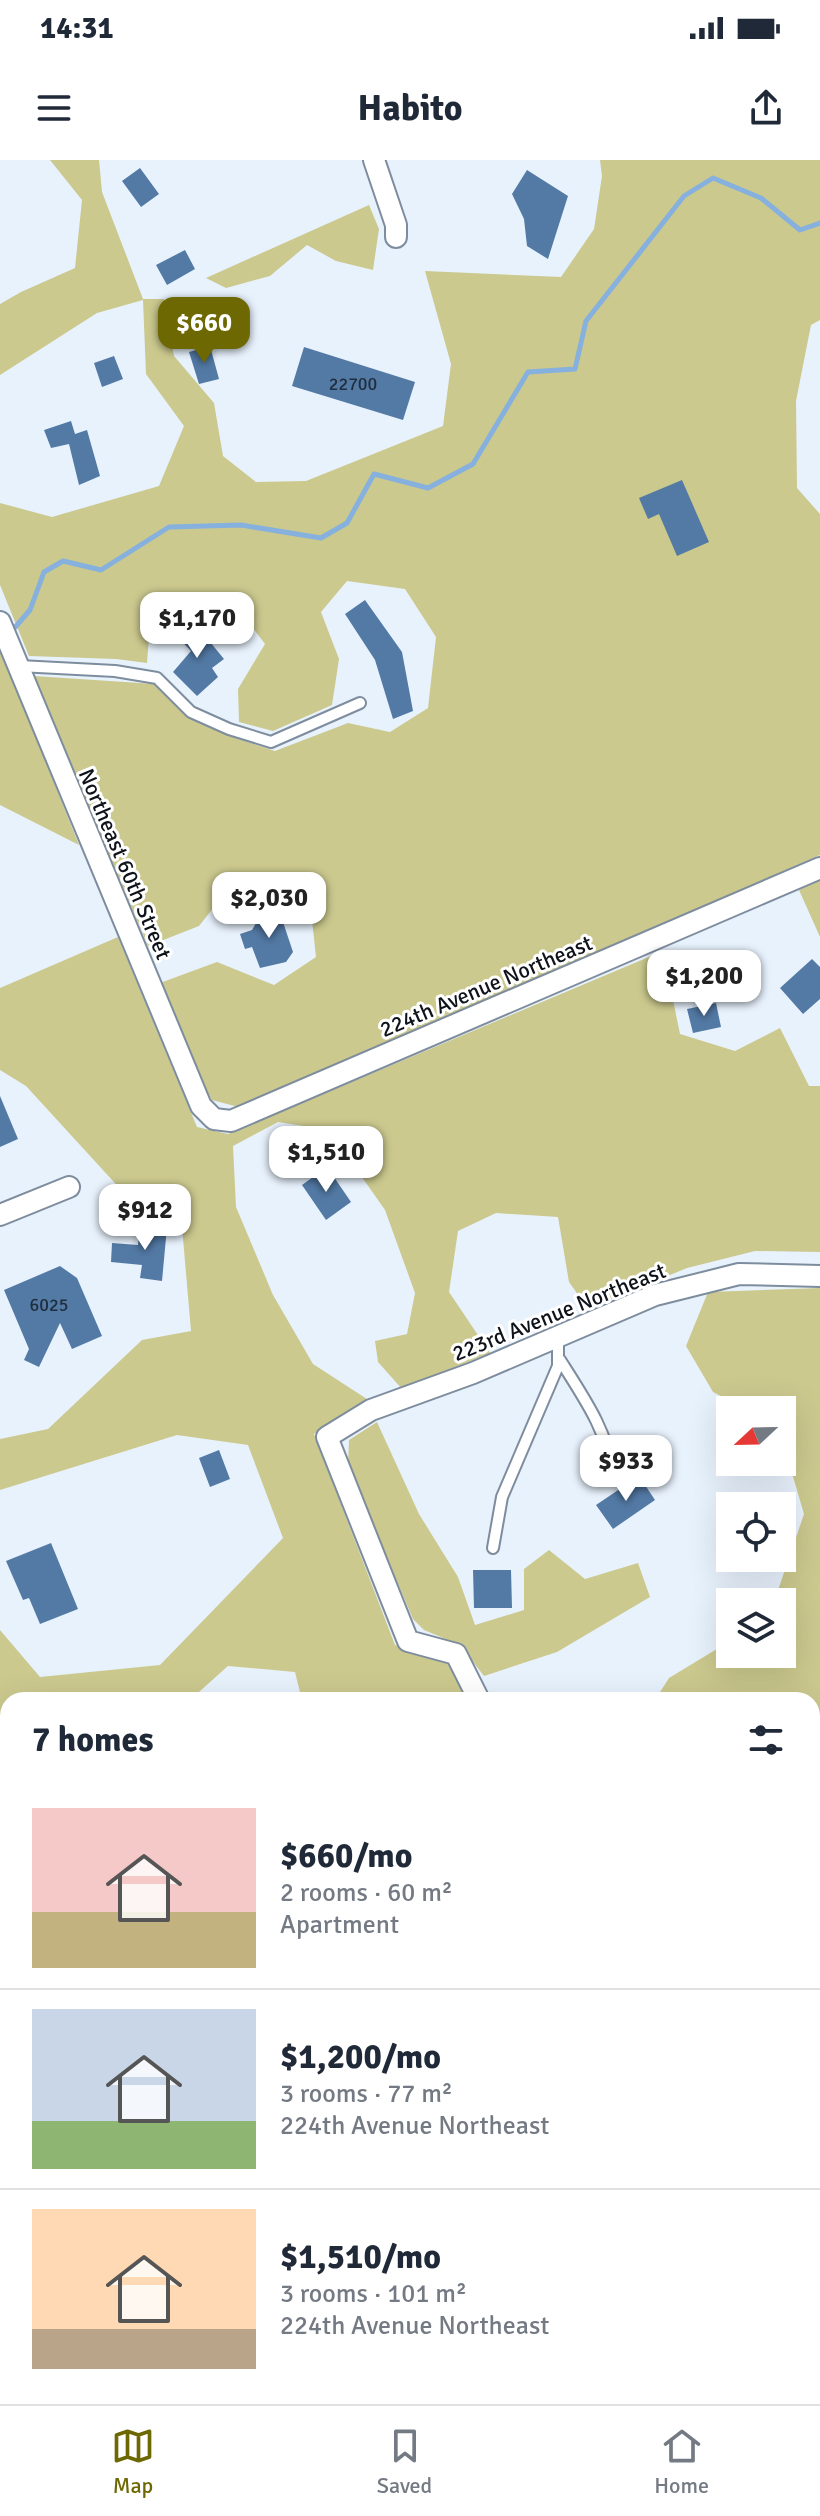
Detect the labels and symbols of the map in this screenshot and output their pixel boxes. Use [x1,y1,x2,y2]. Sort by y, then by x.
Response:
pin: $660 [157,297,251,365]
house number: 22700 [329,373,377,395]
pin: $1,170 [132,592,262,660]
street label: Northeast 60th Street [73,765,178,964]
pin: $2,030 [204,872,334,940]
street label: 224th Avenue Northeast [376,929,596,1043]
pin: $1,200 [639,950,769,1018]
pin: $1,510 [261,1126,391,1194]
pin: $912 [98,1184,192,1252]
street label: 223rd Avenue Northeast [448,1257,670,1367]
house number: 6025 [30,1294,68,1316]
north arrow [716,1396,796,1476]
pin: $933 [579,1435,673,1503]

